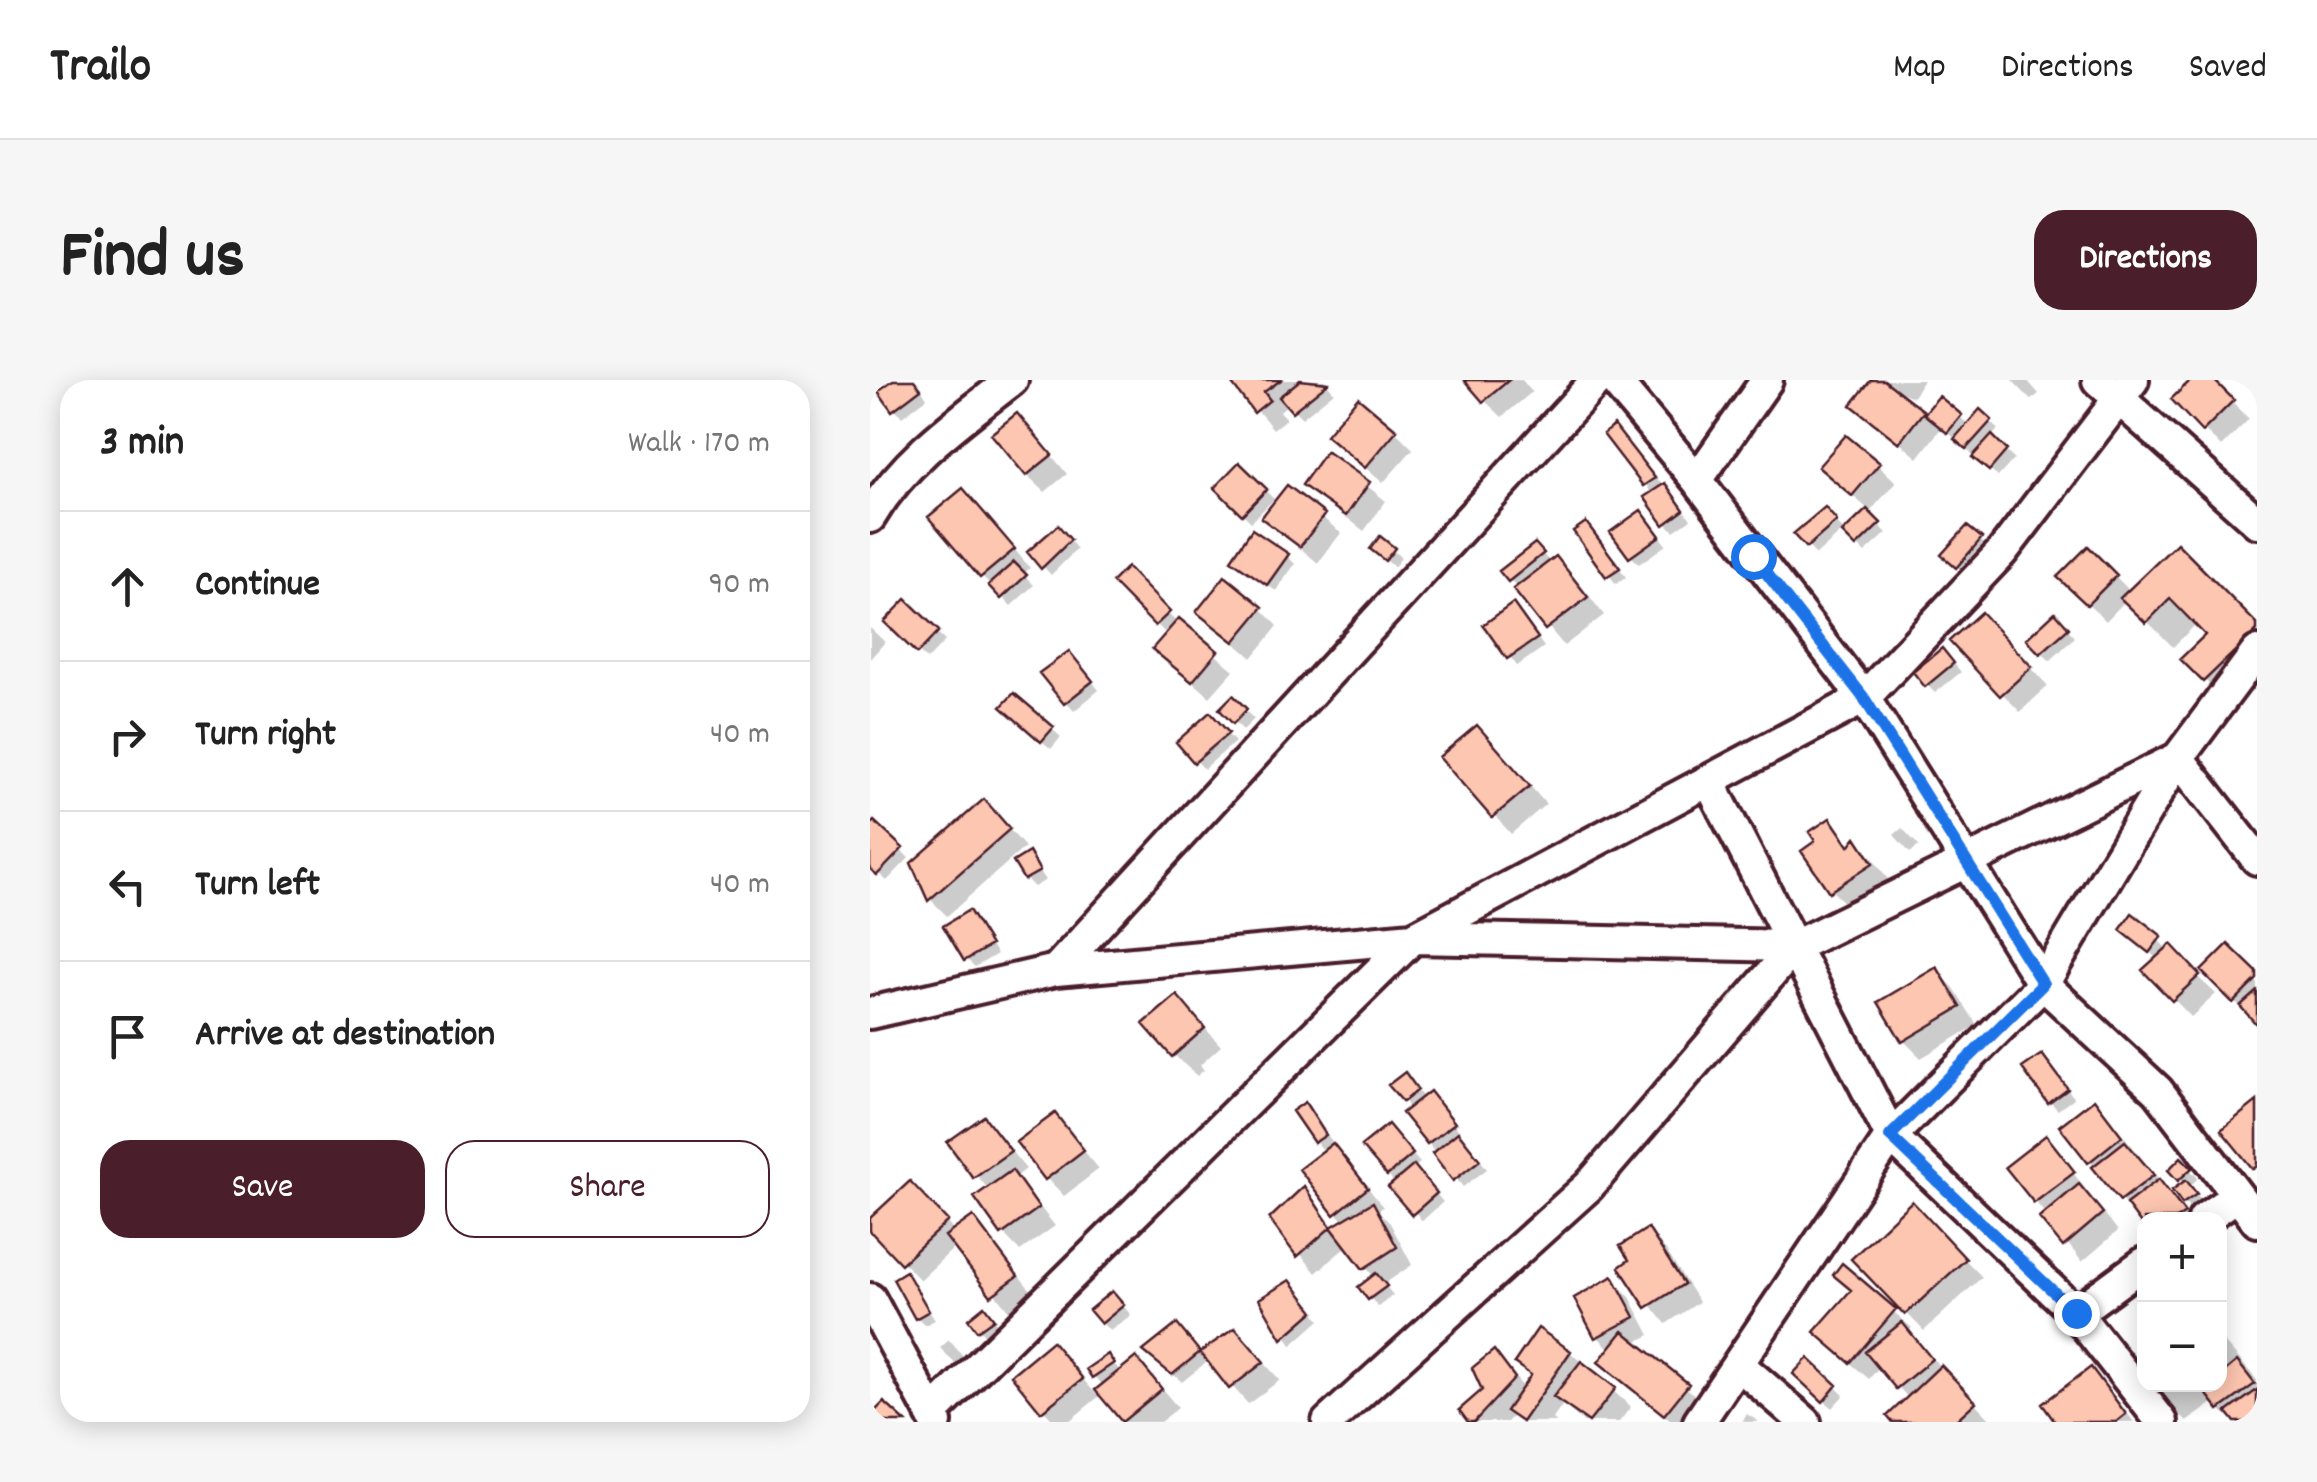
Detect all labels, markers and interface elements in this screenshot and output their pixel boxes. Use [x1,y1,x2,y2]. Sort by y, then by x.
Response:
text: Trailo [50,35,151,104]
text: Map [1893,44,1946,94]
text: Directions [2001,44,2134,94]
text: Saved [2189,44,2267,94]
text: Find us [60,210,245,310]
button: Directions [2034,210,2257,310]
text: 3 min [100,415,184,475]
text: Walk · 170 m [628,422,770,468]
route start [1731,534,1777,580]
icon: ahead [100,559,155,614]
text: Continue [195,559,320,614]
text: 90 m [709,563,770,609]
icon: right [100,709,155,764]
text: Turn right [195,709,336,764]
text: 40 m [710,713,770,759]
icon: left [100,859,155,914]
text: Turn left [195,859,320,914]
text: 40 m [710,863,770,909]
icon: arrive [100,1009,155,1064]
text: Arrive at destination [195,1009,495,1064]
button: Save [100,1140,425,1238]
button: Share [445,1140,770,1238]
map controls [2137,1212,2227,1392]
button: + [2137,1212,2227,1302]
route end [2054,1291,2100,1337]
button: − [2137,1302,2227,1392]

